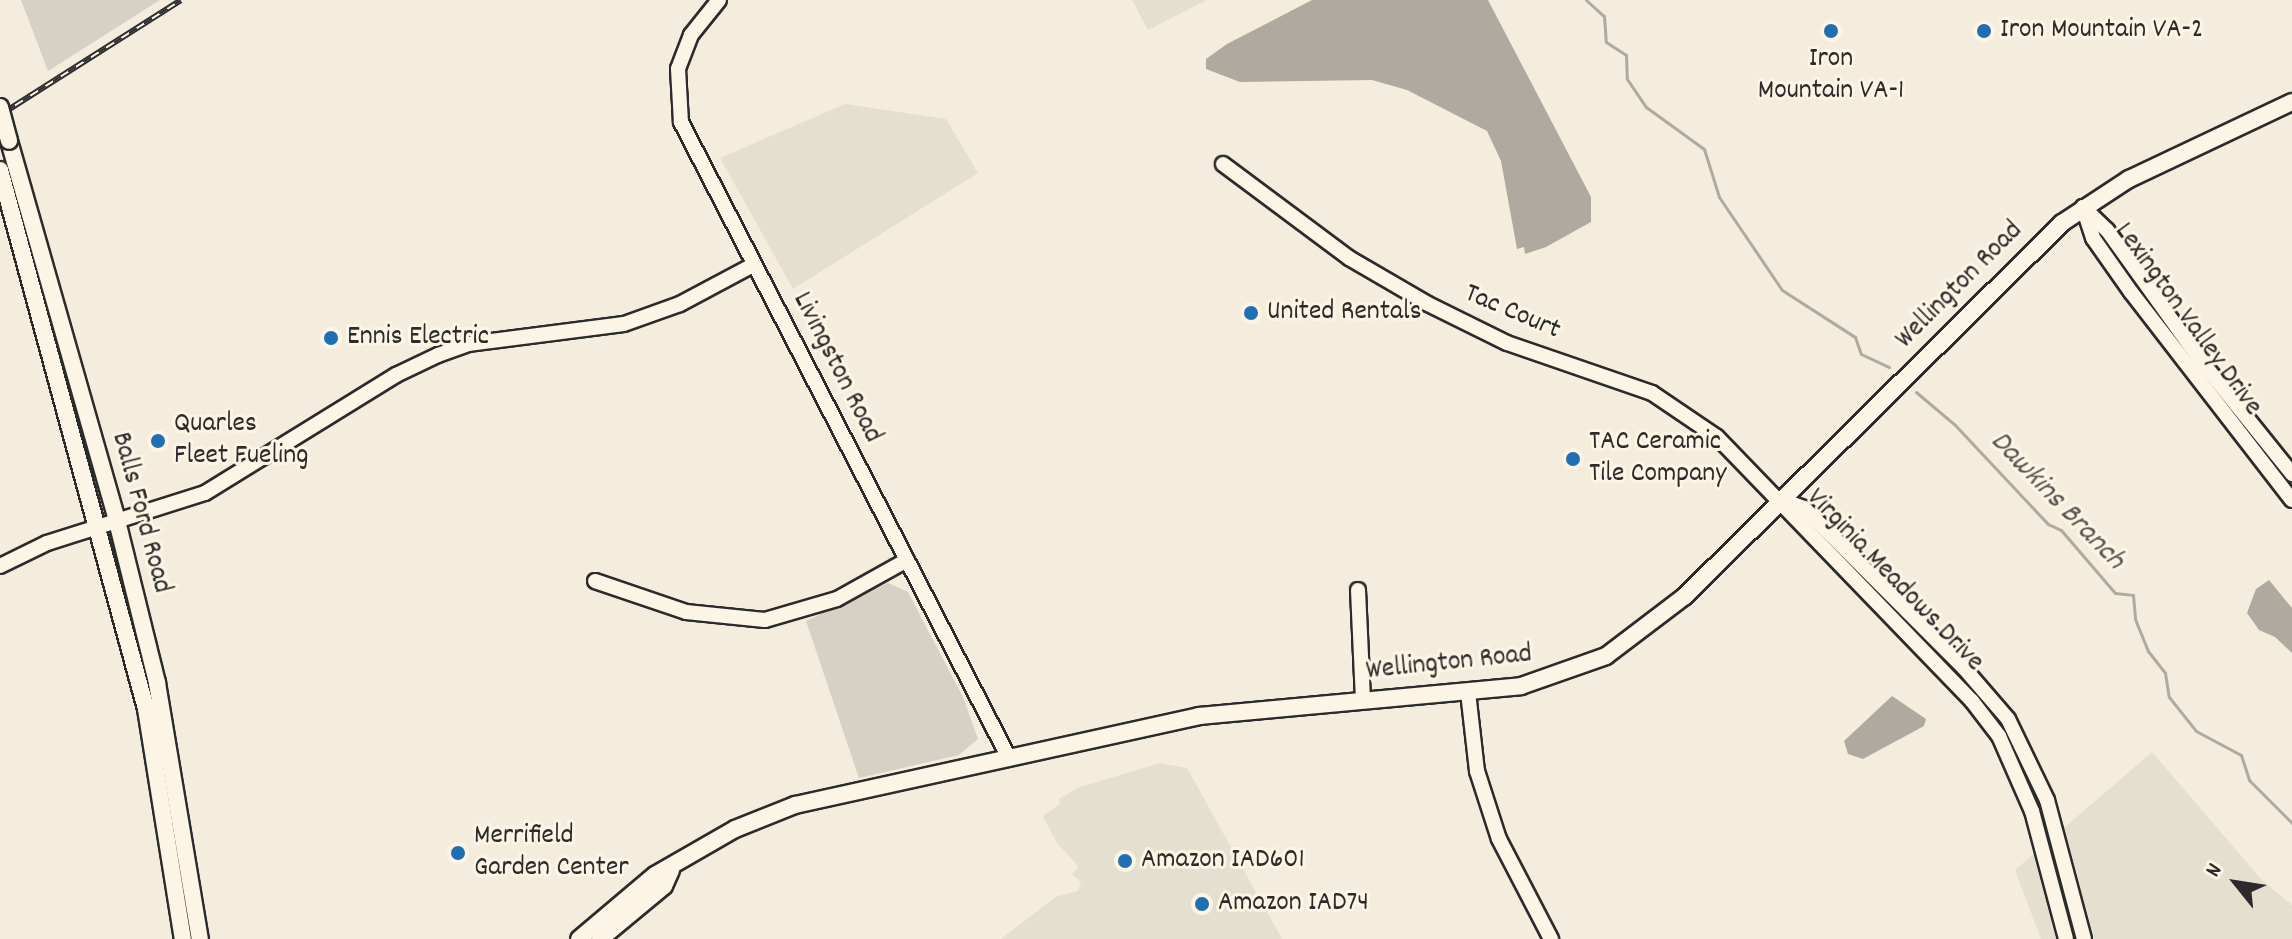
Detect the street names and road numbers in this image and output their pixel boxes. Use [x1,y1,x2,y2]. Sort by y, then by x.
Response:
street label: Wellington Road [1889,215,2031,357]
street label: Lexington Valley Drive [2106,217,2268,423]
street label: Tac Court [1459,278,1565,348]
street label: Livingston Road [784,287,888,449]
street label: Balls Ford Road [102,429,178,597]
street label: Virginia Meadows Drive [1798,482,1990,680]
street label: Wellington Road [1364,639,1534,689]

